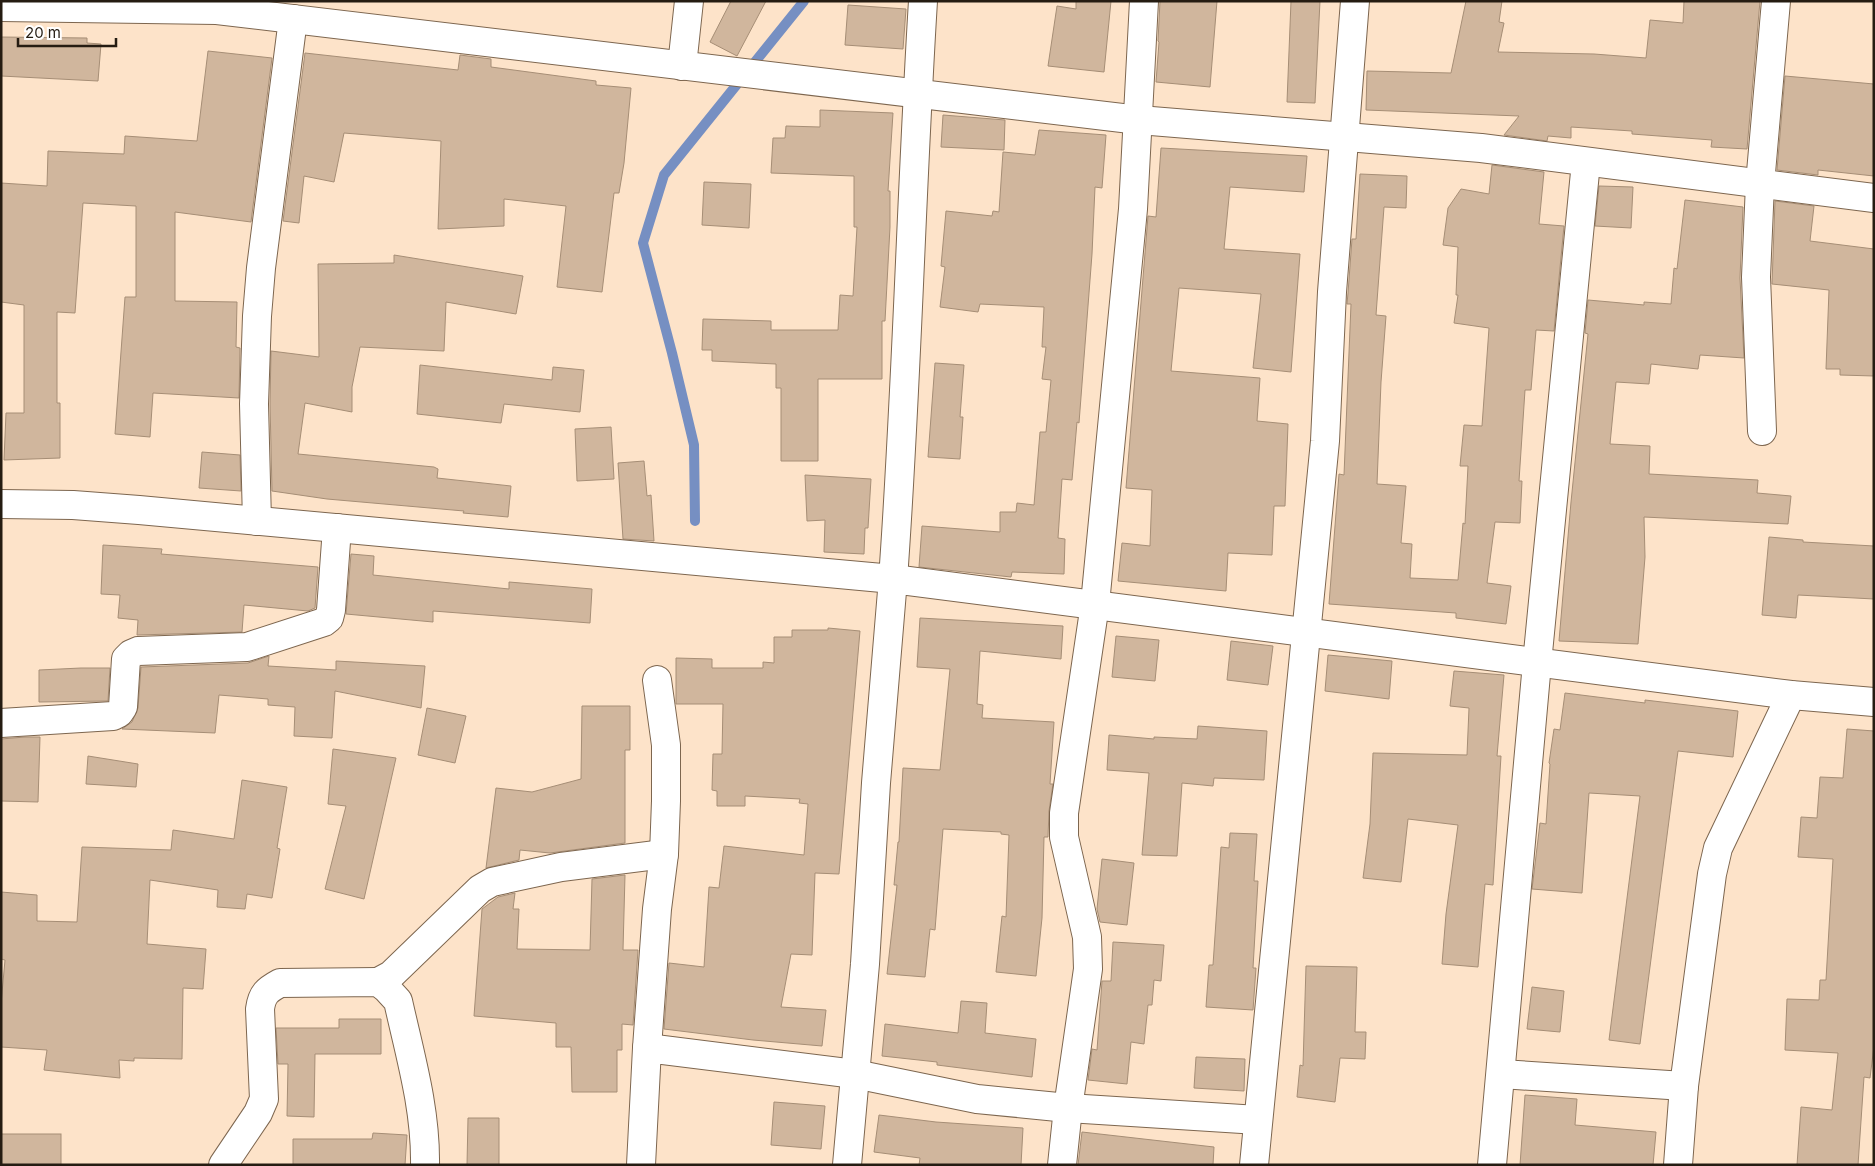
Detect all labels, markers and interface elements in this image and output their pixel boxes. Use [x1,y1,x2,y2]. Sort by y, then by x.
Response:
scale bar [18,15,115,47]
text: 20 m [25,23,61,42]

